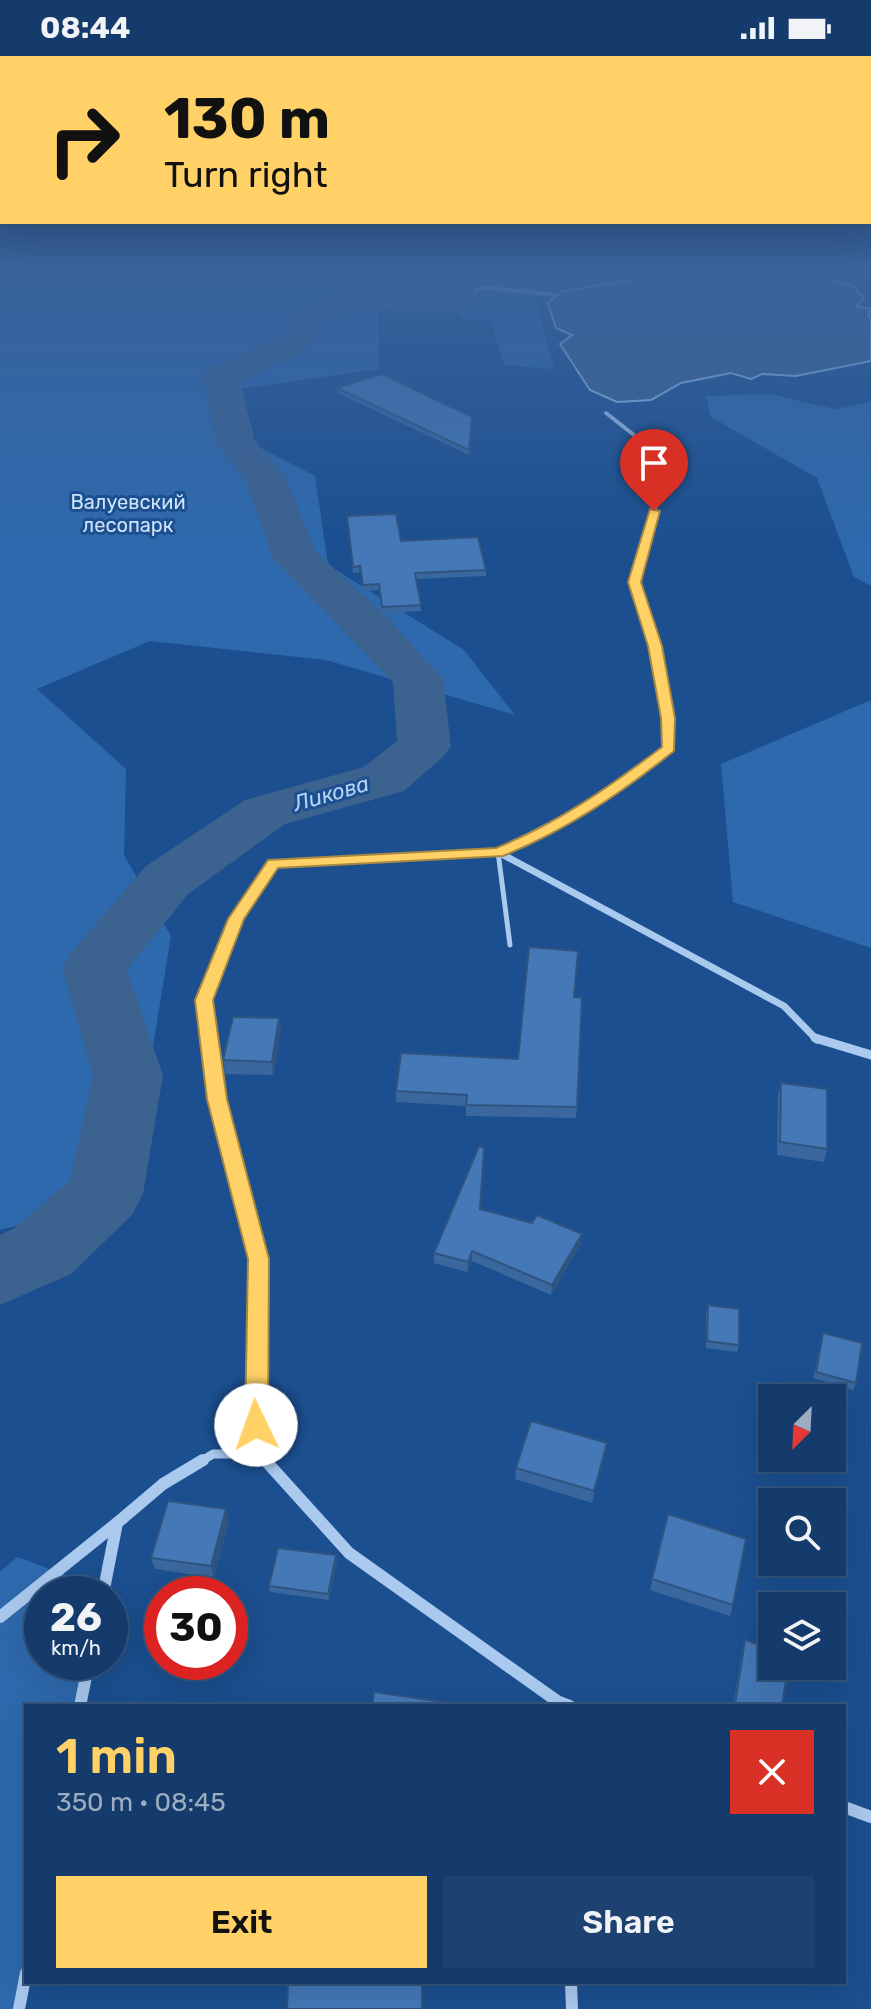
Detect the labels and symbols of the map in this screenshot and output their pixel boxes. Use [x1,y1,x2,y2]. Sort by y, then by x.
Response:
pin [620,429,688,511]
park label: Валуевский лесопарк [70,490,186,537]
water label: Ликова [288,770,372,818]
position arrow [214,1383,298,1467]
north arrow [758,1384,846,1472]
speed limit sign: 30 [144,1576,248,1680]

